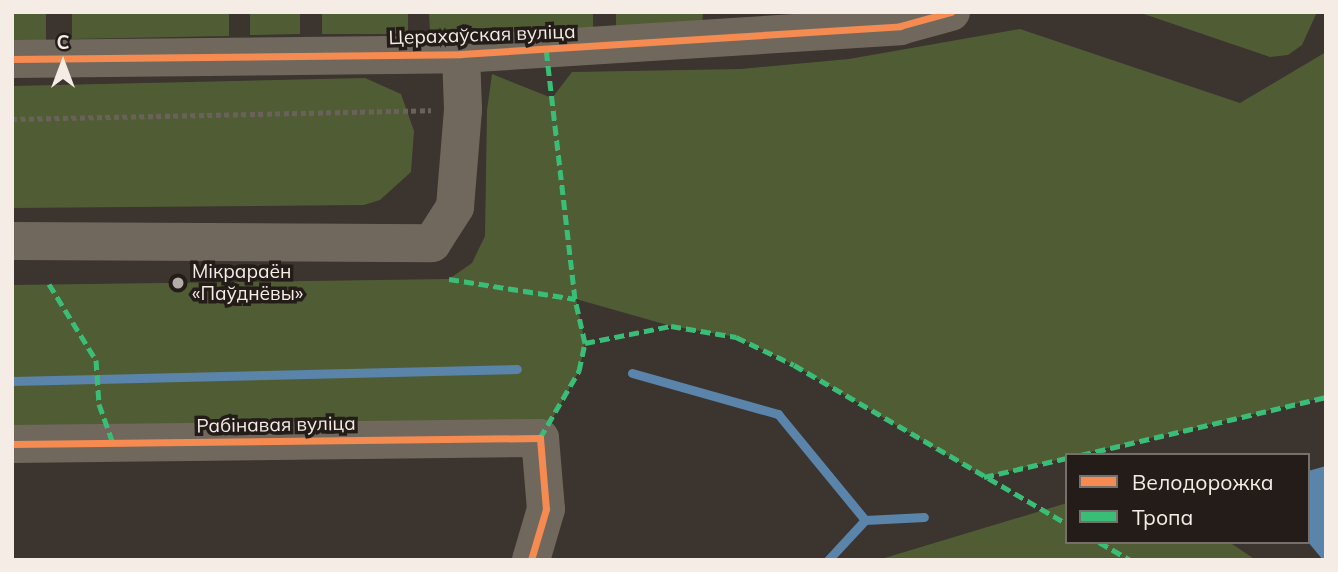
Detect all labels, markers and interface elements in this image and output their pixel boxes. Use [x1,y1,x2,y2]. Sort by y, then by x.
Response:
street label: Церахаўская вуліца [388,20,576,50]
north arrow [28,28,98,98]
text: С [56,30,70,54]
place label: Мікрараён «Паўднёвы» [192,261,303,305]
marker: Мікрараён «Паўднёвы» [170,275,186,291]
street label: Рабінавая вуліца [196,412,356,438]
legend [1065,453,1310,544]
text: Велодорожка [1132,469,1274,495]
text: Тропа [1132,504,1193,530]

